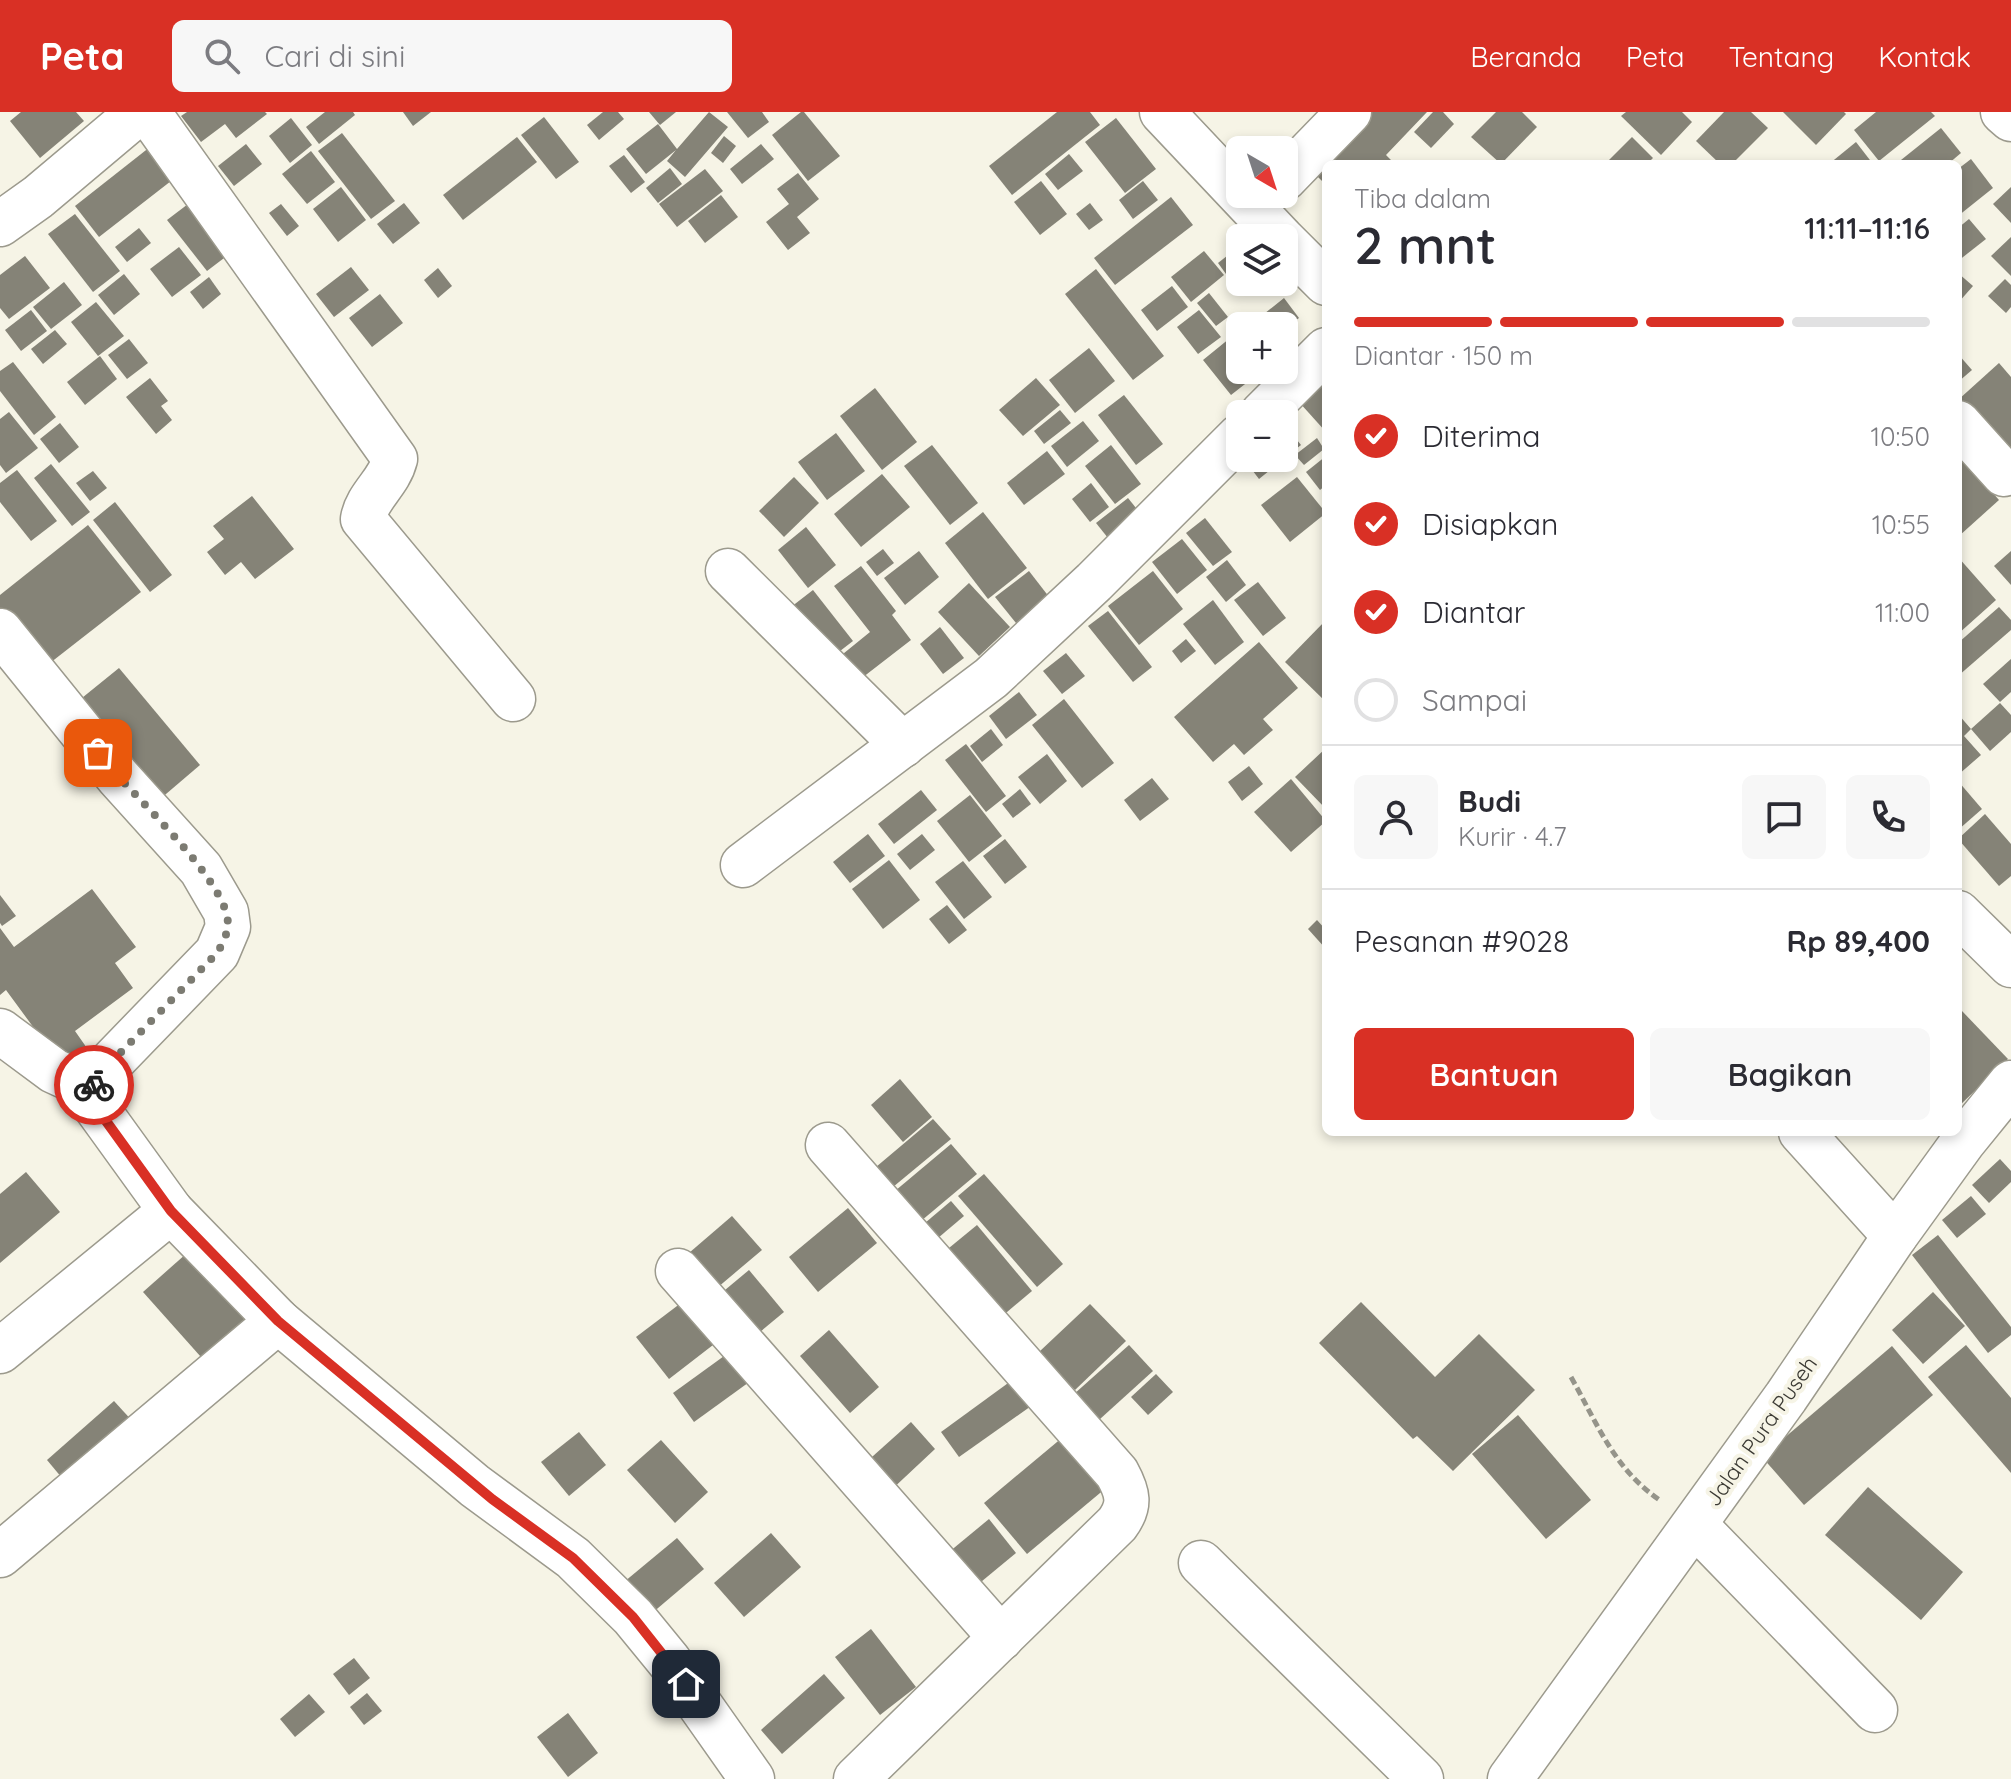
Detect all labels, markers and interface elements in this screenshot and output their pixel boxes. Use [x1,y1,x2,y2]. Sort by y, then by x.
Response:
search box [172,20,732,92]
text: Peta [40,32,124,80]
icon: search [200,34,244,78]
text: Cari di sini [264,37,405,75]
text: Beranda [1470,39,1582,74]
text: Peta [1626,39,1684,74]
text: Tentang [1728,39,1834,74]
text: Kontak [1878,39,1971,74]
north arrow [1226,136,1298,208]
map controls [1226,136,1298,472]
text: Tiba dalam [1354,182,1491,215]
text: 11:11–11:16 [1804,209,1930,247]
text: 2 mnt [1354,212,1496,277]
button: layers [1226,224,1298,296]
button: + [1226,312,1298,384]
text: Diantar · 150 m [1354,339,1533,372]
button: − [1226,400,1298,472]
icon: check [1354,414,1398,458]
text: Diterima [1422,417,1540,455]
text: 10:50 [1870,420,1930,453]
icon: check [1354,502,1398,546]
text: Disiapkan [1422,505,1558,543]
text: 10:55 [1872,508,1930,541]
icon: check [1354,590,1398,634]
text: Diantar [1422,593,1525,631]
text: 11:00 [1875,596,1930,629]
text: Sampai [1422,681,1527,719]
pin [64,719,132,787]
icon: bag [76,731,120,775]
button: person [1354,775,1438,859]
button: chat [1742,775,1826,859]
button: phone [1846,775,1930,859]
text: Budi [1458,782,1521,820]
text: Kurir · 4.7 [1458,820,1567,853]
text: Pesanan #9028 [1354,922,1569,960]
text: Rp 89,400 [1787,922,1930,960]
button: Bantuan [1354,1028,1634,1120]
button: Bagikan [1650,1028,1930,1120]
courier [54,1045,134,1125]
icon: bike [72,1063,116,1107]
street label: Jalan Pura Puseh [1699,1351,1823,1511]
pin [652,1650,720,1718]
icon: home [664,1662,708,1706]

